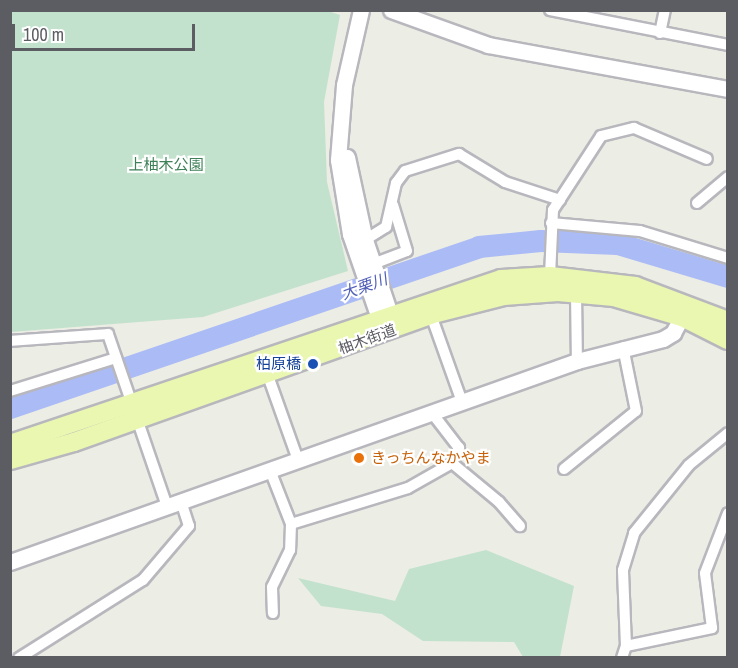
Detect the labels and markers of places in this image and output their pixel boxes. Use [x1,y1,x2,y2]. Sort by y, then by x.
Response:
place label: 柏原橋 [256,355,301,373]
marker: 柏原橋 [306,357,320,371]
place label: きっちんなかやま [371,449,491,467]
marker: きっちんなかやま [352,451,366,465]

